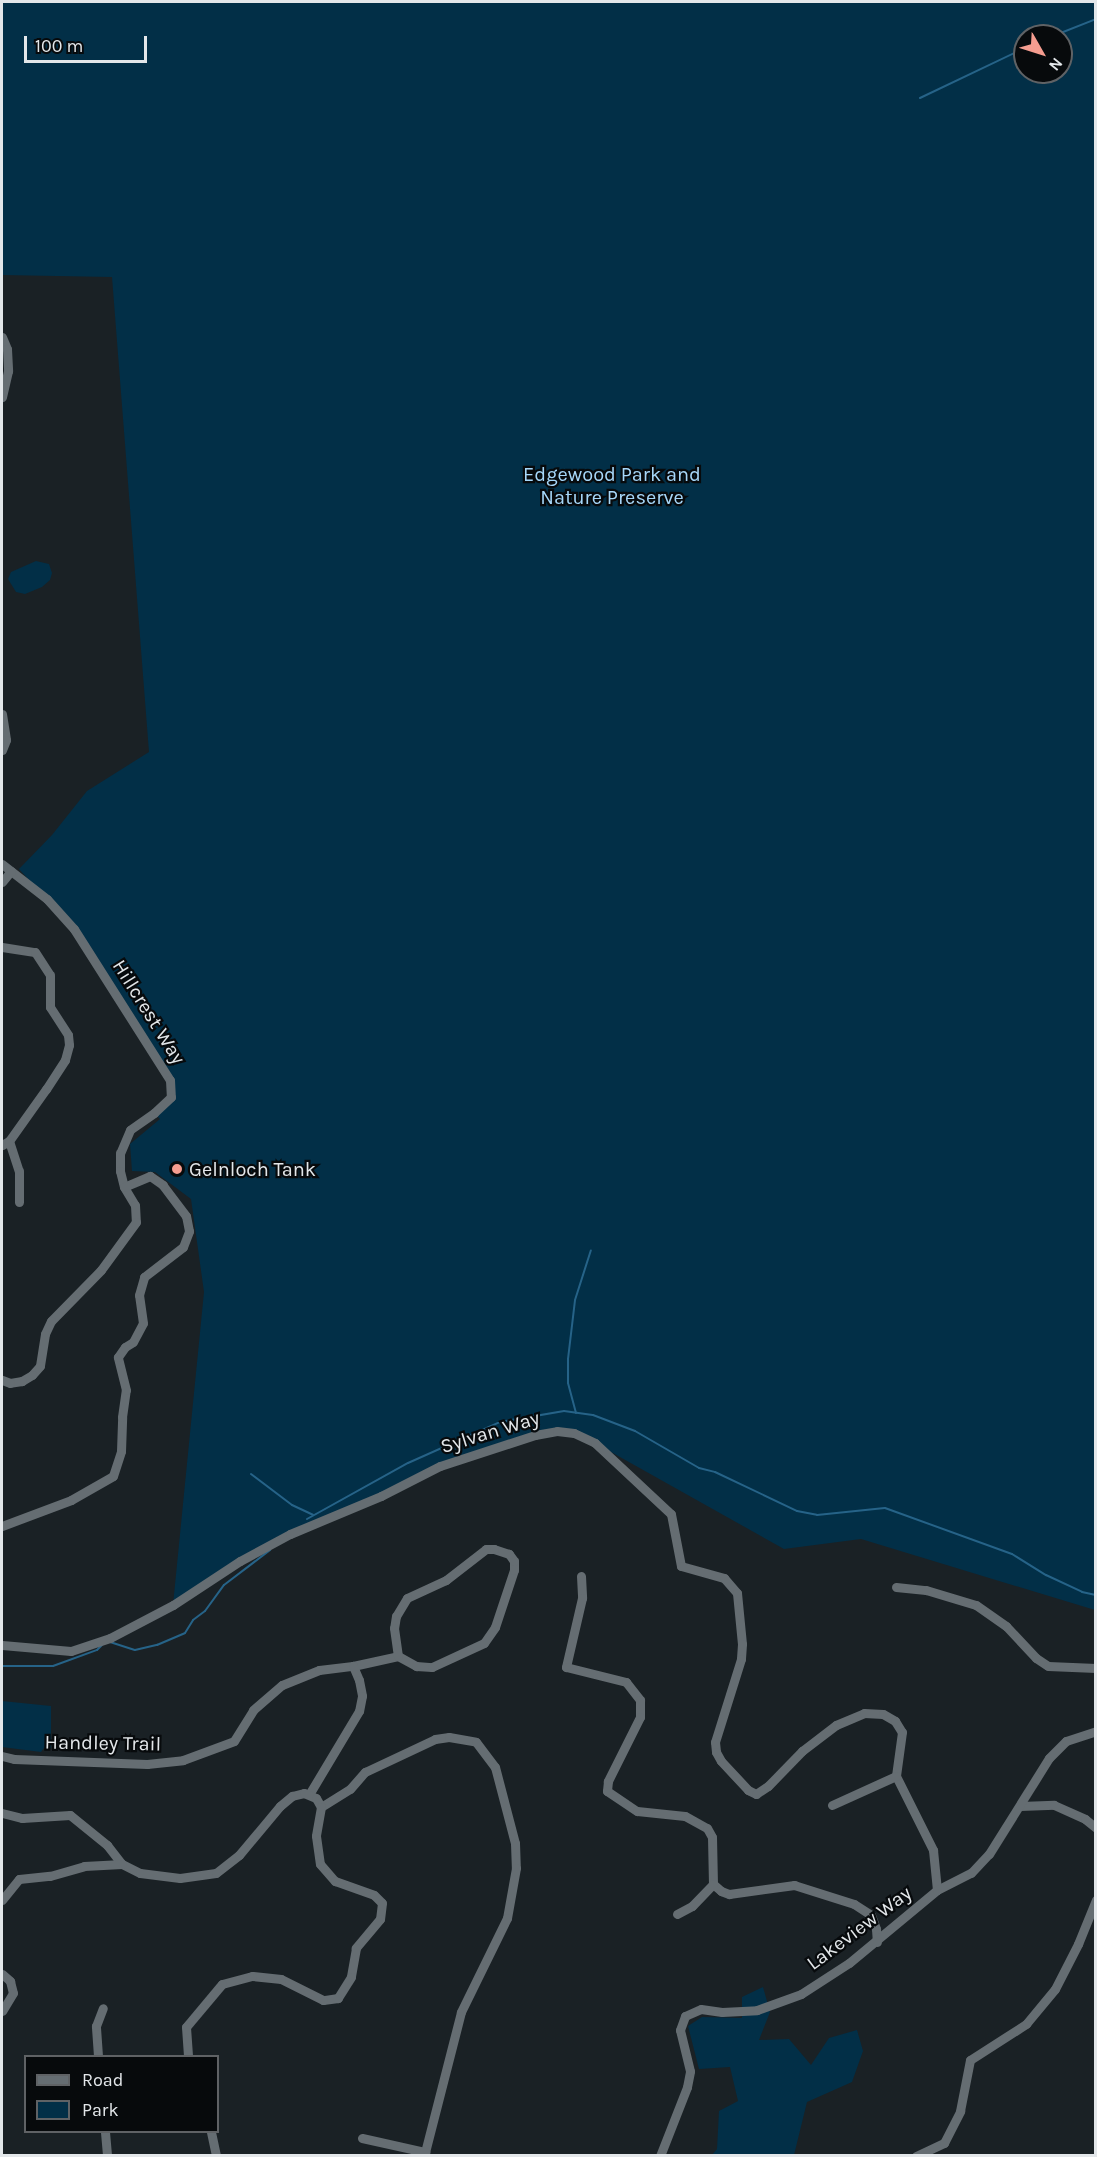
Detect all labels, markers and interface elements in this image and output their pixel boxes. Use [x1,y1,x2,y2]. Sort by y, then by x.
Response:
scale bar [27,24,150,62]
north arrow [1013,24,1073,84]
text: 100 m [35,35,83,57]
text: N [1045,54,1067,75]
park label: Edgewood Park and Nature Preserve [523,462,701,509]
street label: Hillcrest Way [107,955,191,1069]
place label: Gelnloch Tank [189,1157,316,1181]
marker: Gelnloch Tank [170,1162,184,1176]
street label: Sylvan Way [438,1406,542,1458]
street label: Handley Trail [45,1730,161,1756]
street label: Lakeview Way [802,1881,916,1975]
legend [24,2055,219,2133]
text: Road [82,2069,123,2091]
text: Park [82,2099,119,2121]

